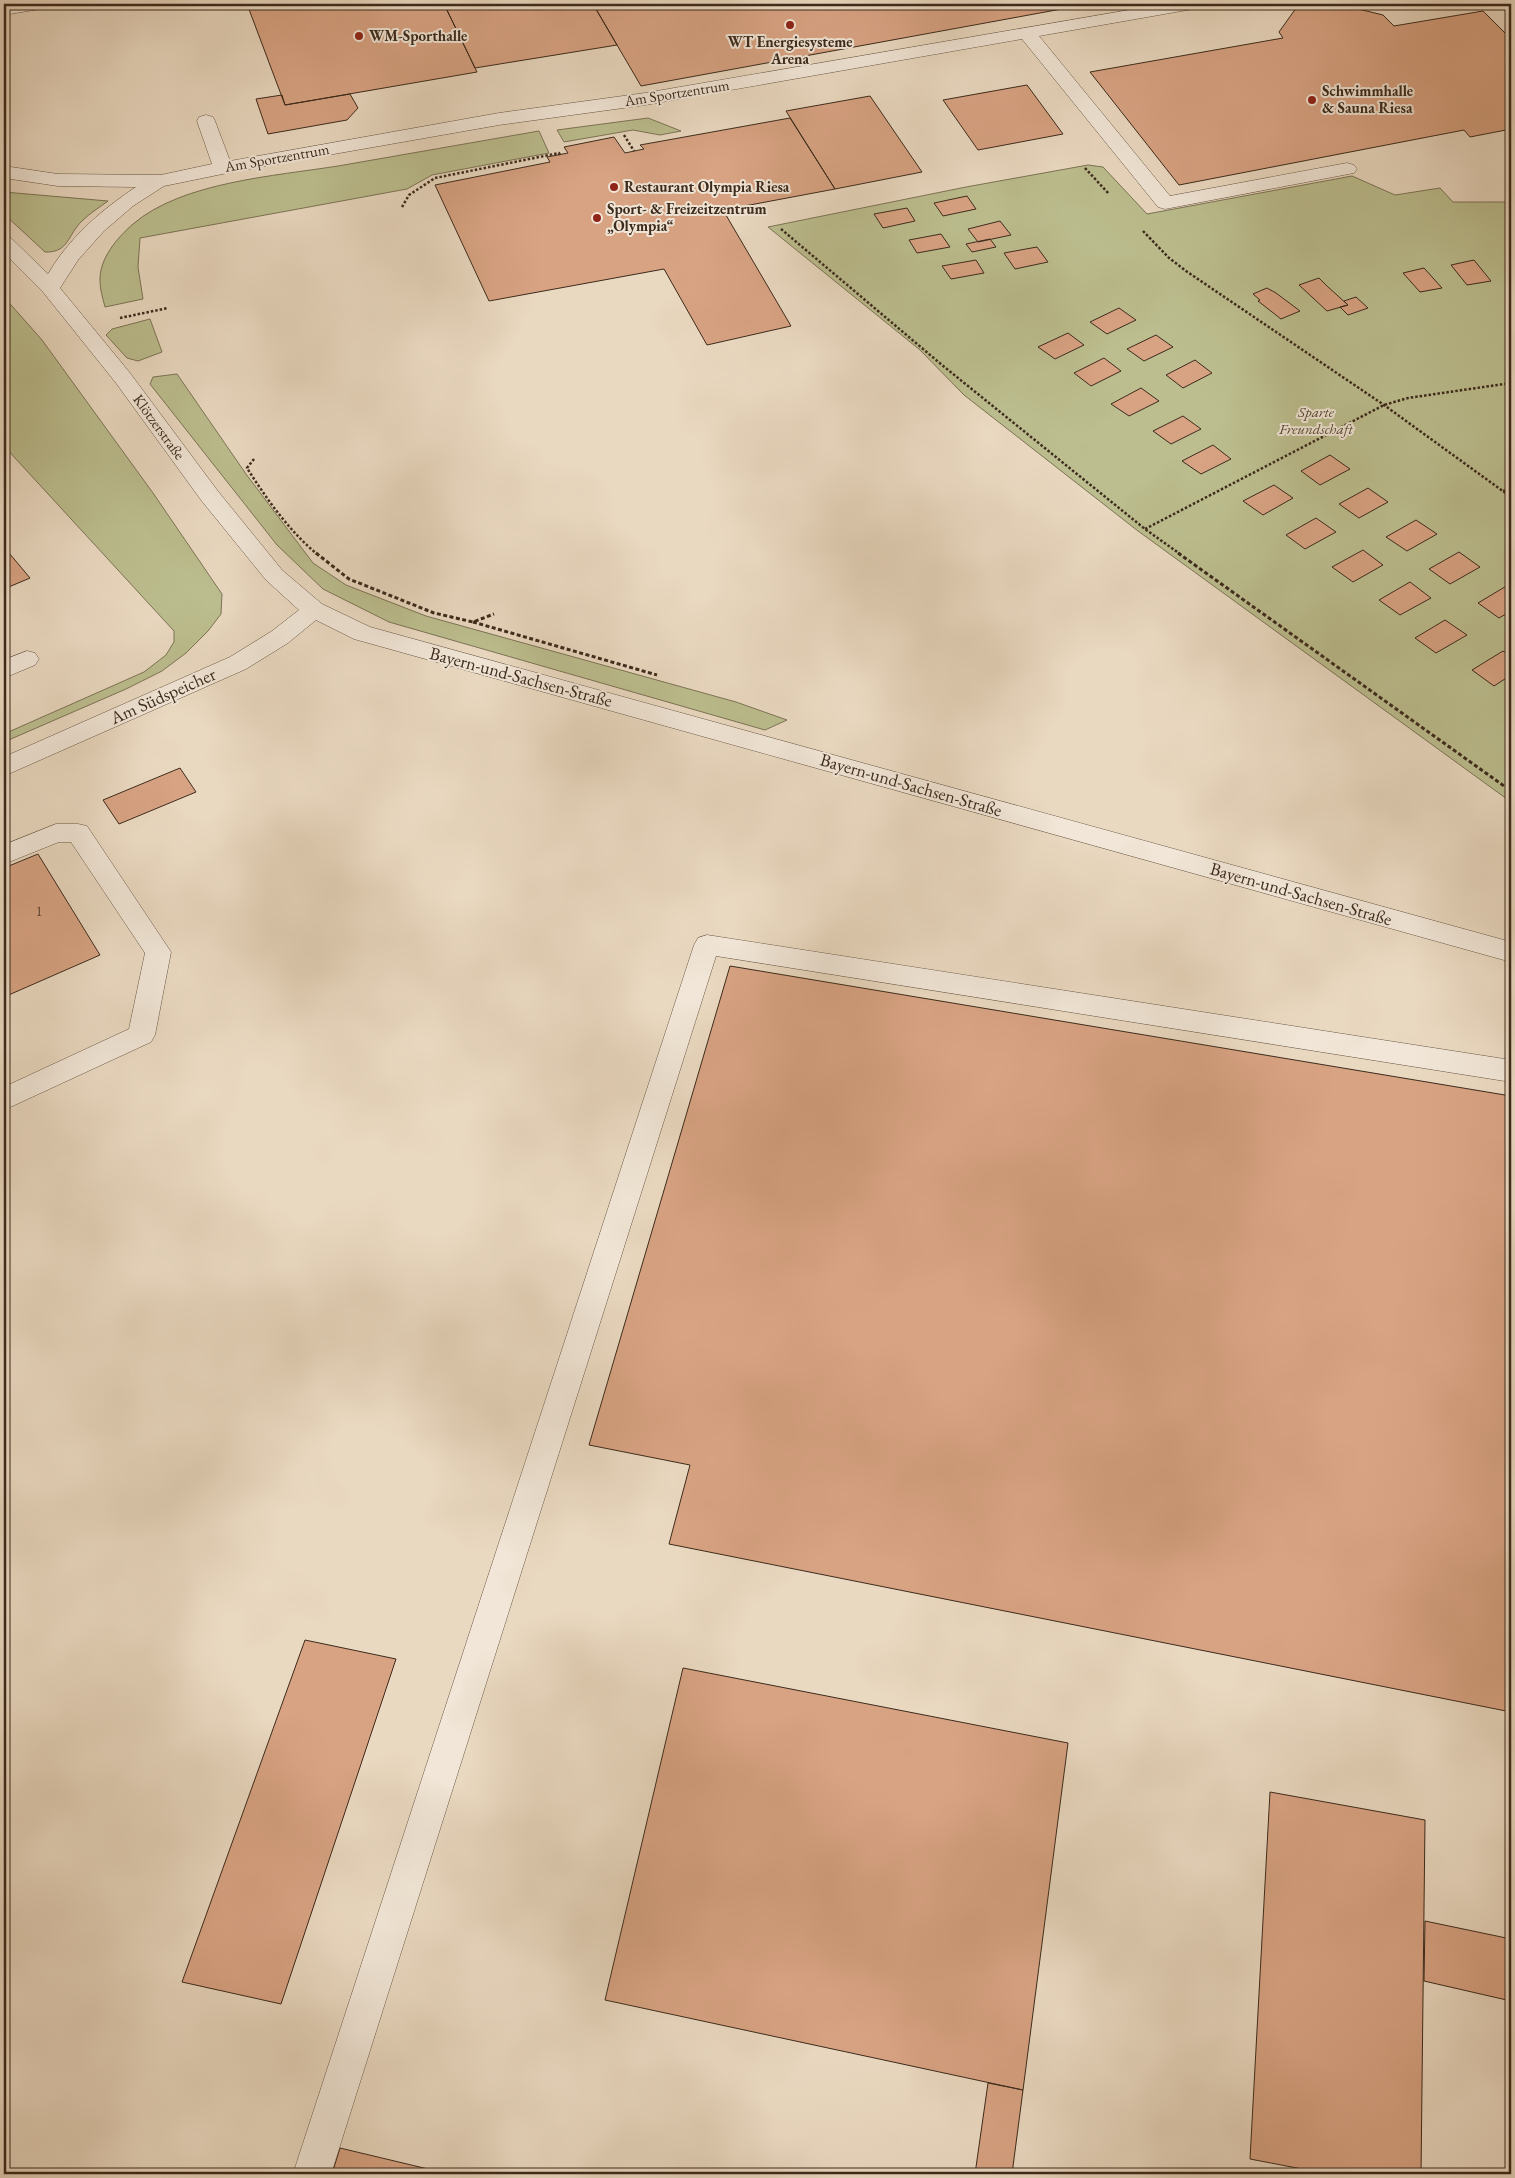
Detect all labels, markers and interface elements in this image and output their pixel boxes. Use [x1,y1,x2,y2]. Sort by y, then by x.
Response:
marker: WT Energiesysteme Arena [784,19,796,31]
place label: WM-Sporthalle [369,26,467,45]
marker: WM-Sporthalle [353,30,365,42]
place label: WT Energiesysteme Arena [727,32,853,68]
street label: Am Sportzentrum [622,75,731,110]
place label: Schwimmhalle & Sauna Riesa [1322,81,1413,117]
marker: Schwimmhalle & Sauna Riesa [1306,94,1318,106]
street label: Am Sportzentrum [222,139,331,176]
place label: Restaurant Olympia Riesa [624,177,790,196]
marker: Restaurant Olympia Riesa [608,181,620,193]
place label: Sport- & Freizeitzentrum „Olympia“ [607,199,767,235]
marker: Sport- & Freizeitzentrum „Olympia“ [591,212,603,224]
street label: Klötzerstraße [129,390,190,463]
park label: Sparte Freundschaft [1278,402,1354,438]
street label: Bayern-und-Sachsen-Straße [427,641,615,712]
street label: Am Südspeicher [105,662,219,729]
street label: Bayern-und-Sachsen-Straße [817,748,1005,822]
street label: Bayern-und-Sachsen-Straße [1207,857,1395,931]
house number: 1 [35,901,43,920]

